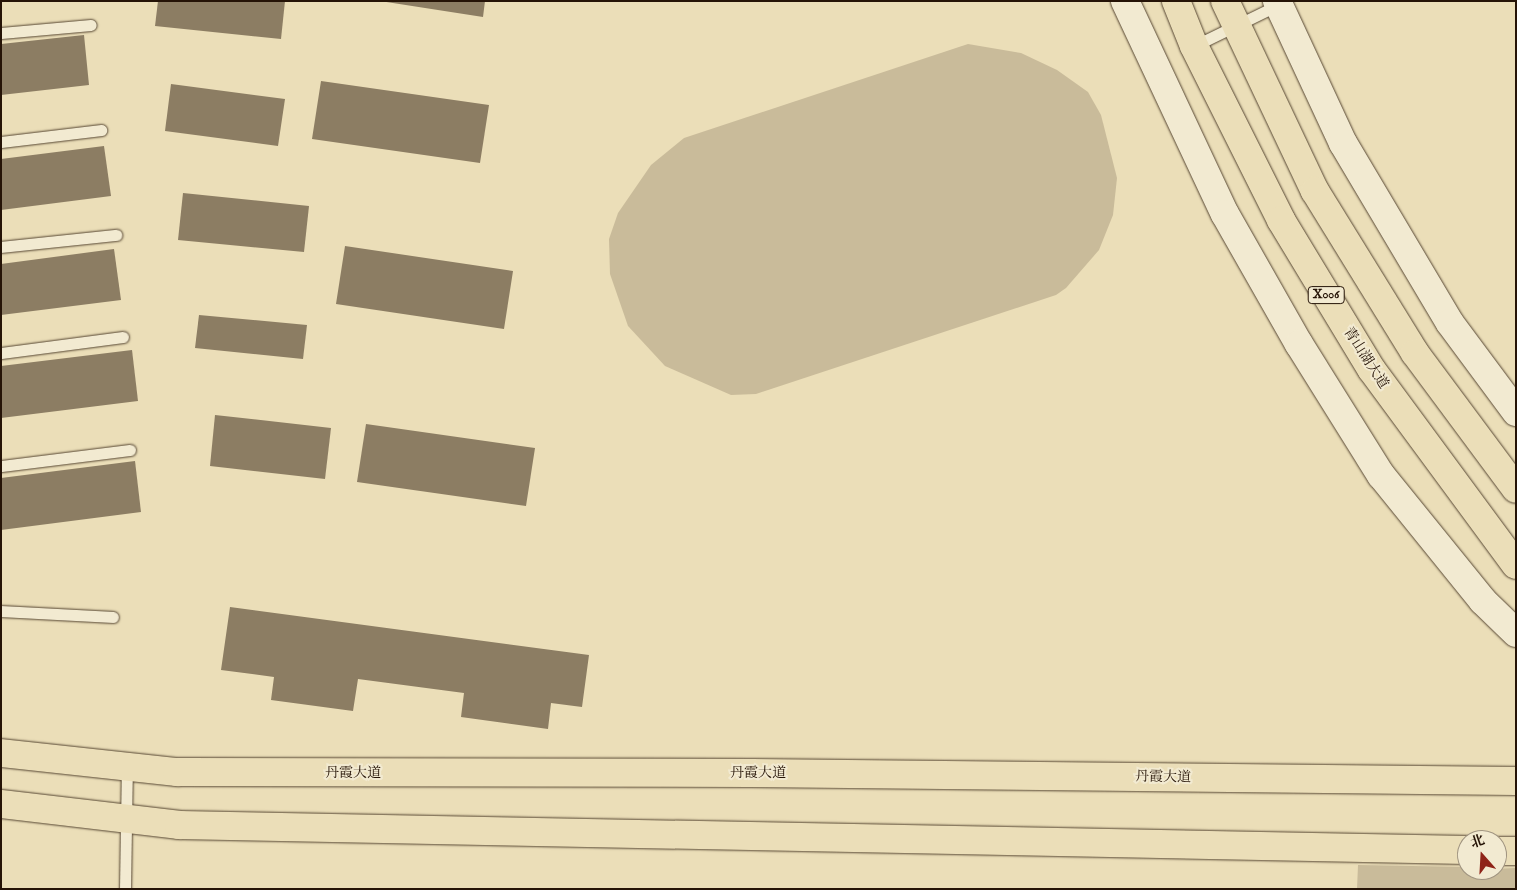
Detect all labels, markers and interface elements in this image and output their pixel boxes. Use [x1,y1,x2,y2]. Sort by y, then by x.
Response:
road number: X006 [1307,286,1345,304]
street label: 青山湖大道 [1340,324,1392,392]
street label: 丹霞大道 [325,765,381,781]
street label: 丹霞大道 [730,765,786,781]
street label: 丹霞大道 [1135,768,1191,786]
north arrow [1457,830,1507,880]
text: 北 [1468,831,1487,853]

